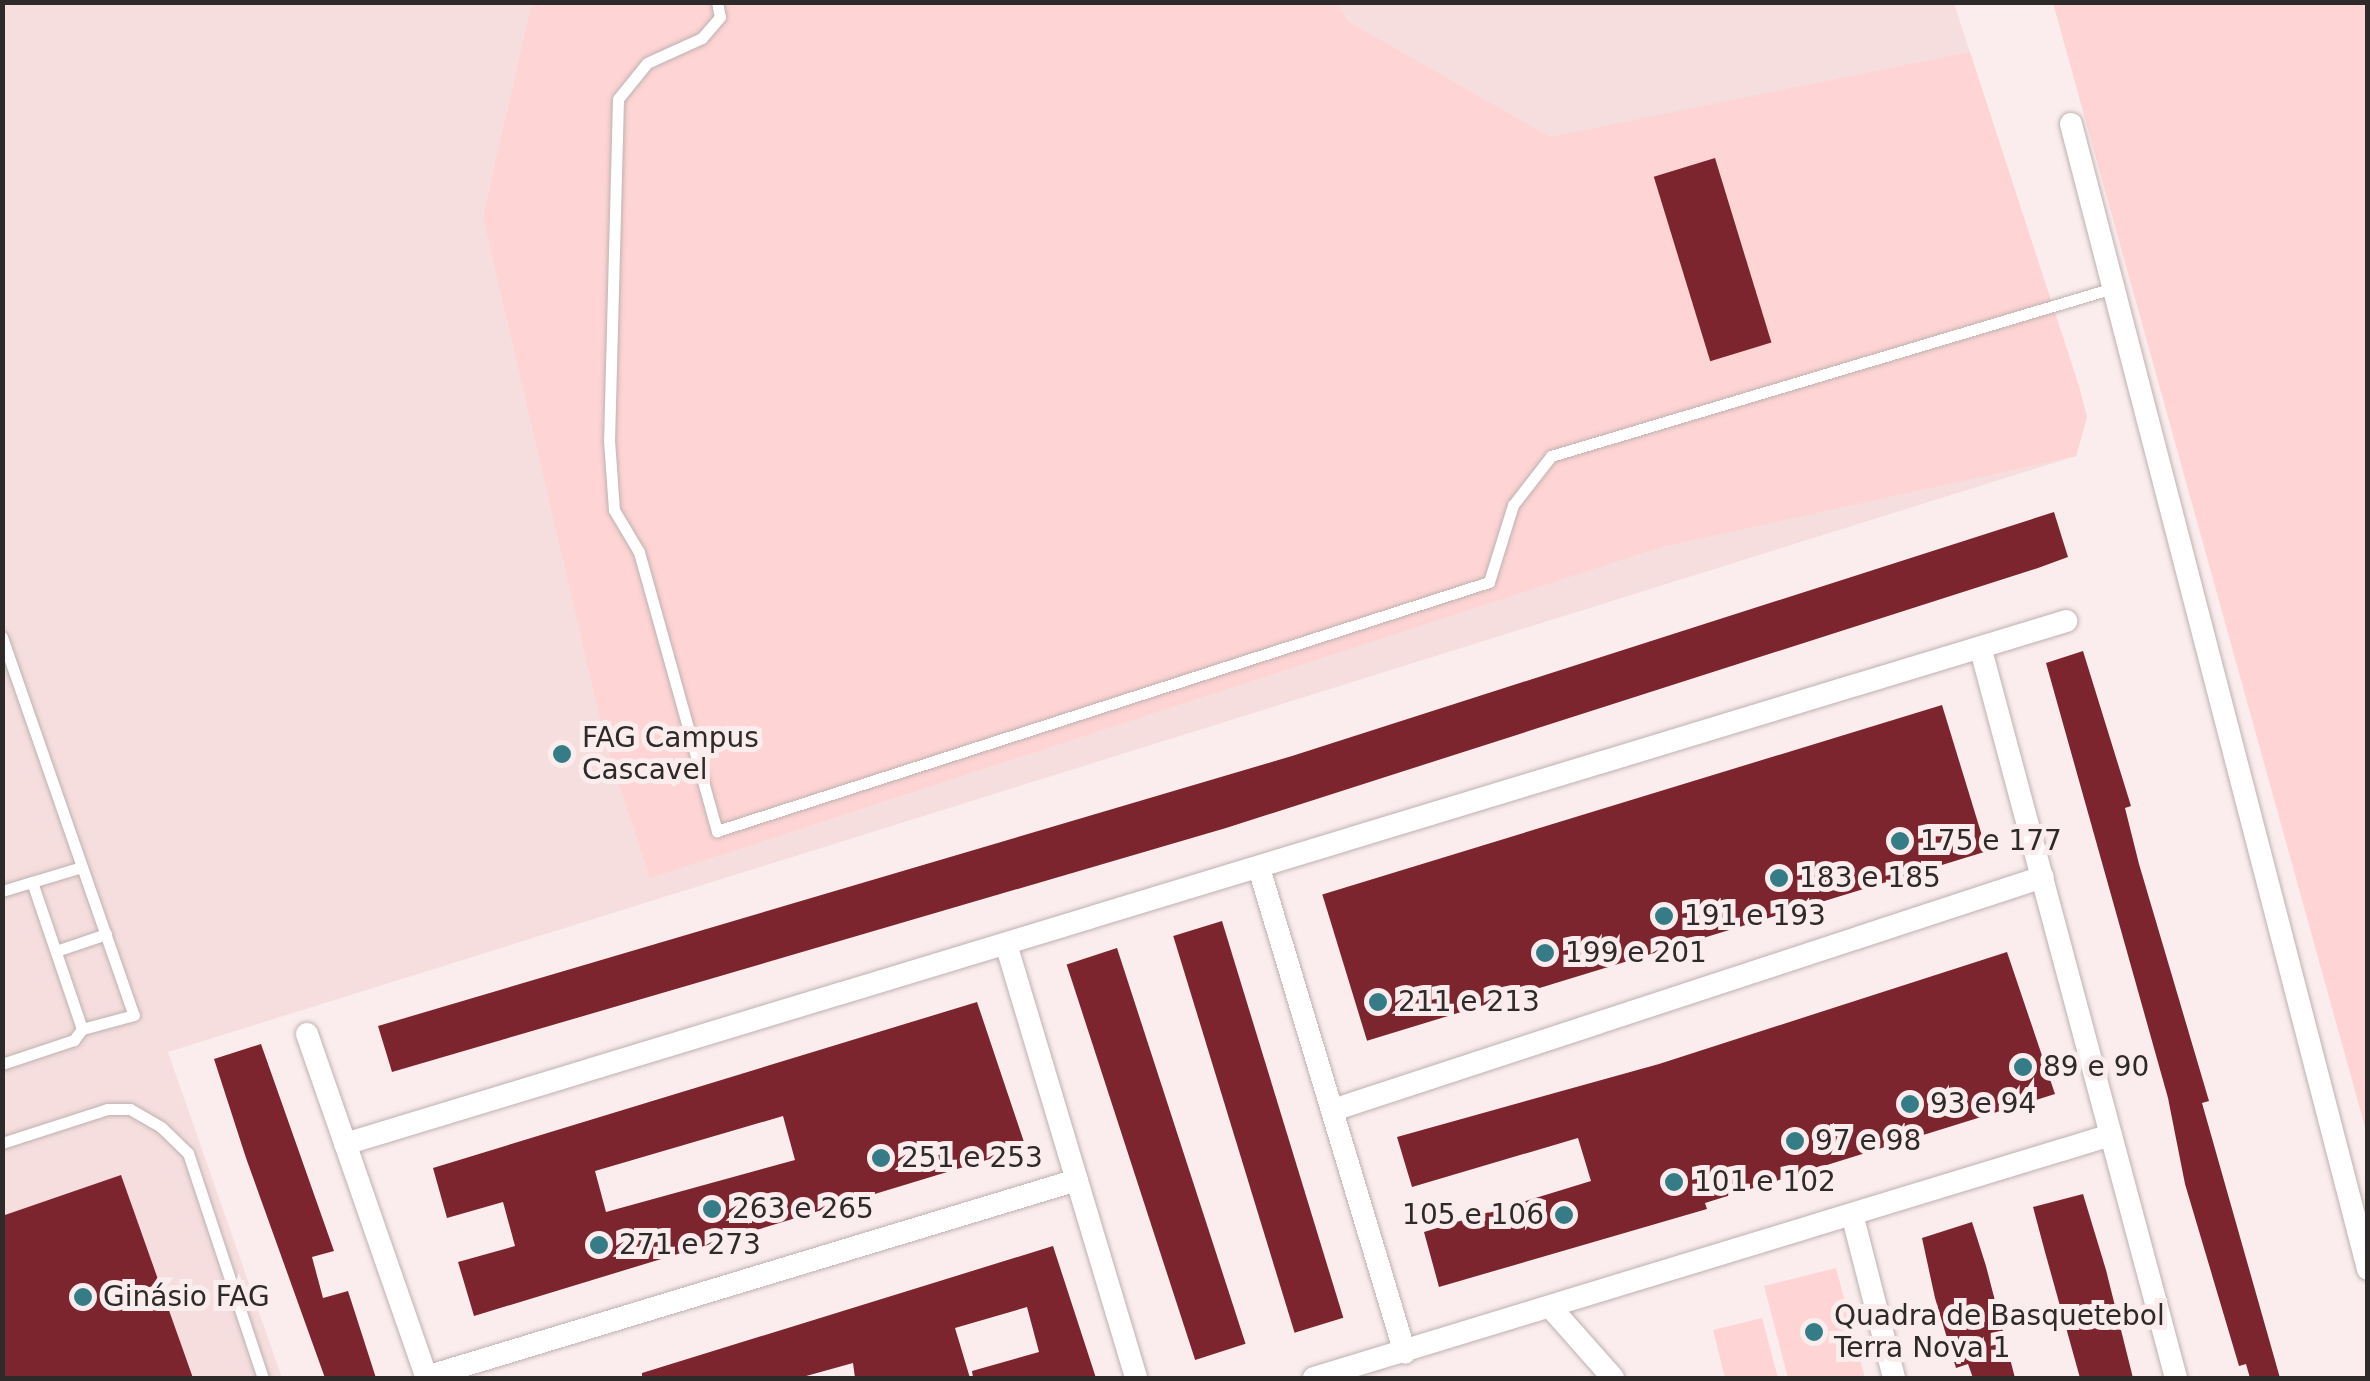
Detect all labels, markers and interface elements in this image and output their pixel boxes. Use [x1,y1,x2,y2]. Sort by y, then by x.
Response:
place label: FAG Campus Cascavel [582,721,759,787]
marker: FAG Campus Cascavel [551,743,573,765]
place label: 175 e 177 [1920,824,2062,858]
marker: 175 e 177 [1889,830,1911,852]
place label: 183 e 185 [1799,861,1941,895]
marker: 183 e 185 [1768,867,1790,889]
place label: 191 e 193 [1684,899,1826,933]
marker: 191 e 193 [1653,905,1675,927]
place label: 199 e 201 [1565,936,1707,970]
marker: 199 e 201 [1534,942,1556,964]
place label: 211 e 213 [1398,985,1540,1019]
marker: 211 e 213 [1367,991,1389,1013]
place label: 89 e 90 [2043,1050,2149,1084]
marker: 89 e 90 [2012,1056,2034,1078]
place label: 93 e 94 [1930,1087,2036,1121]
marker: 93 e 94 [1899,1093,1921,1115]
place label: 97 e 98 [1815,1124,1921,1158]
marker: 97 e 98 [1784,1130,1806,1152]
place label: 251 e 253 [901,1141,1043,1175]
marker: 251 e 253 [870,1147,892,1169]
place label: 101 e 102 [1694,1165,1836,1199]
marker: 101 e 102 [1663,1171,1685,1193]
place label: 263 e 265 [732,1192,874,1226]
marker: 263 e 265 [701,1198,723,1220]
place label: 105 e 106 [1402,1198,1544,1232]
marker: 105 e 106 [1553,1204,1575,1226]
place label: 271 e 273 [619,1228,761,1262]
marker: 271 e 273 [588,1234,610,1256]
place label: Ginásio FAG [103,1280,270,1314]
marker: Ginásio FAG [72,1286,94,1308]
place label: Quadra de Basquetebol Terra Nova 1 [1834,1299,2165,1365]
marker: Quadra de Basquetebol Terra Nova 1 [1803,1321,1825,1343]

